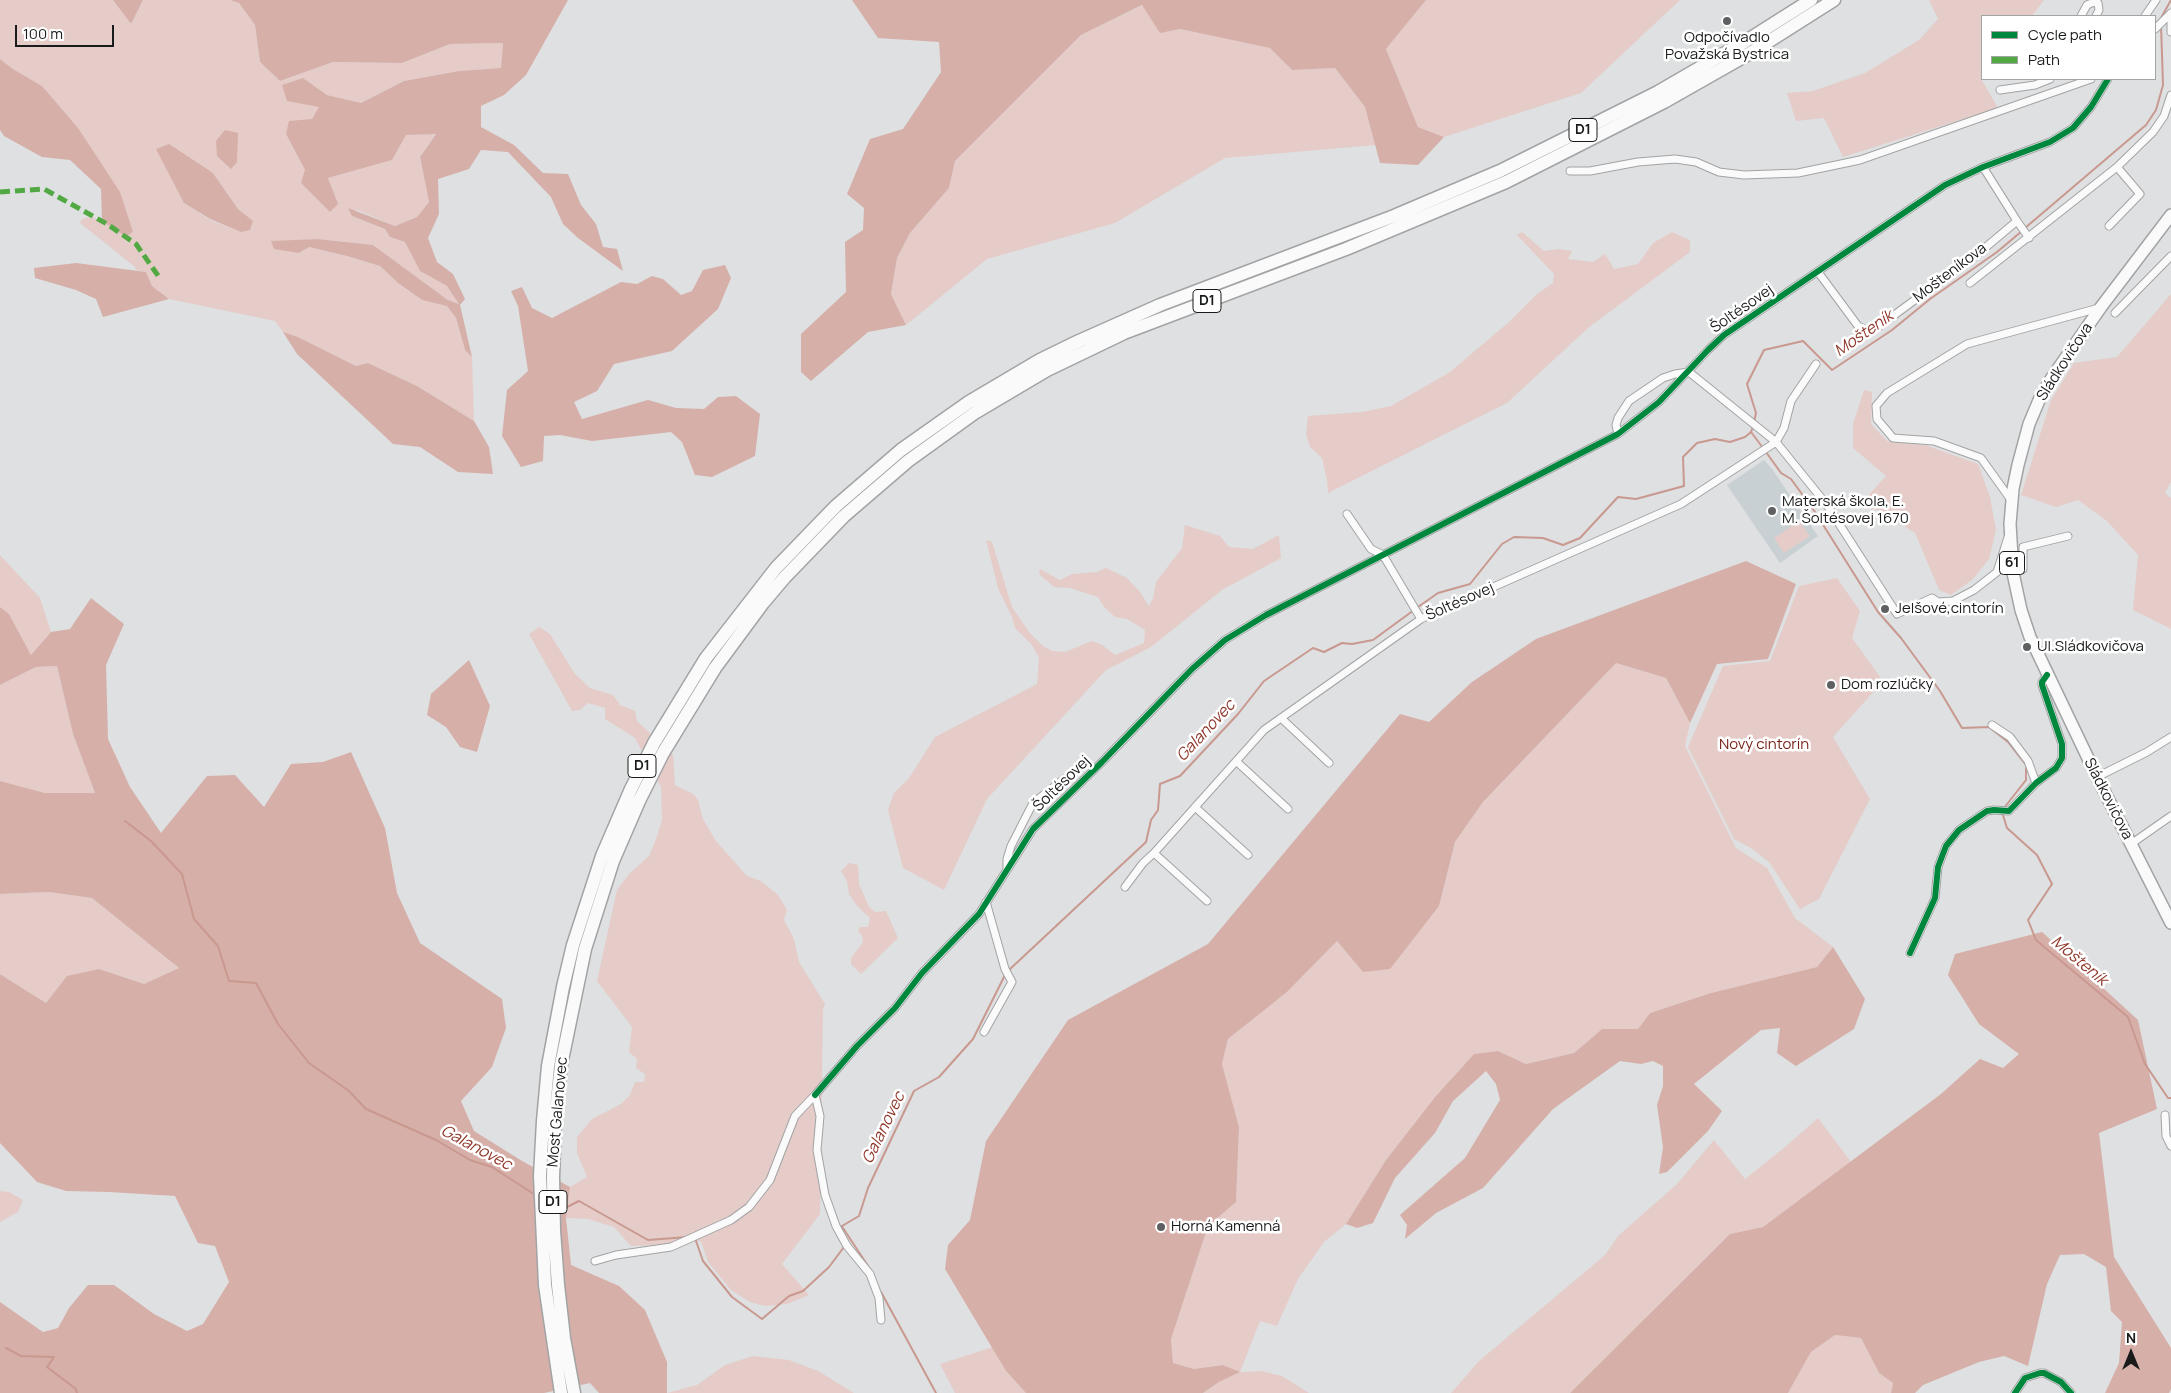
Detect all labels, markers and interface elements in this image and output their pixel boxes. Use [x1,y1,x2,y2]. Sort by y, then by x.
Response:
scale bar [18,15,116,47]
marker: Odpočívadlo Považská Bystrica [1721,15,1733,27]
legend [1981,15,2156,80]
text: 100 m [23,23,63,44]
text: Cycle path [2028,24,2102,45]
place label: Odpočívadlo Považská Bystrica [1665,29,1789,64]
text: Path [2028,49,2060,70]
road number: D1 [1569,118,1597,142]
street label: Mošteníkova [1910,240,1990,306]
street label: Šoltésovej [1707,281,1777,337]
road number: D1 [1193,290,1221,312]
water label: Mošteník [1831,307,1897,361]
street label: Sládkovičova [2033,320,2097,404]
place label: Materská škola, E. M. Šoltésovej 1670 [1782,493,1909,528]
marker: Materská škola, E. M. Šoltésovej 1670 [1766,505,1778,517]
road number: 61 [2000,552,2024,574]
street label: Šoltésovej [1423,579,1497,625]
place label: Jelšové,cintorín [1895,600,2004,618]
marker: Jelšové,cintorín [1879,603,1891,615]
place label: Ul.Sládkovičova [2037,638,2144,656]
marker: Ul.Sládkovičova [2021,641,2033,653]
place label: Dom rozlúčky [1841,676,1934,694]
marker: Dom rozlúčky [1825,679,1837,691]
water label: Galanovec [1173,696,1239,766]
park label: Nový cintorín [1719,736,1809,754]
street label: Šoltésovej [1030,752,1094,816]
road number: D1 [628,754,656,778]
street label: Sládkovičova [2080,755,2136,843]
water label: Mošteník [2047,932,2111,990]
street label: Most Galanovec [544,1056,572,1168]
water label: Galanovec [858,1089,910,1167]
water label: Galanovec [437,1121,515,1175]
road number: D1 [539,1190,567,1214]
place label: Horná Kamenná [1171,1218,1280,1236]
marker: Horná Kamenná [1155,1221,1167,1233]
north arrow [2106,1328,2156,1378]
text: N [2126,1328,2136,1347]

